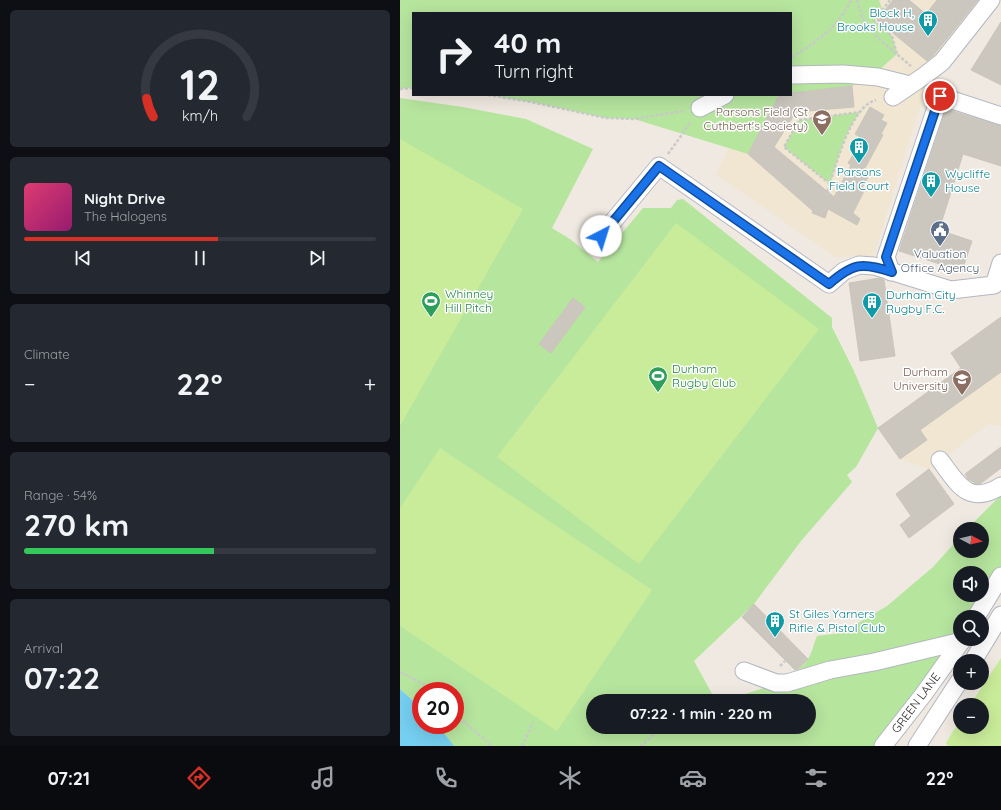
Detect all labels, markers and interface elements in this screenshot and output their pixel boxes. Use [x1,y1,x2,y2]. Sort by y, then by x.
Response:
place label: Block H, Brooks House [837,5,914,34]
building icon: Block H, Brooks House [917,9,939,37]
text: 40 m [494,25,561,60]
icon: right [428,28,480,80]
text: 12 [180,57,220,109]
text: Turn right [494,60,574,83]
pin [923,79,957,113]
icon: arrive [929,85,951,107]
place label: Parsons Field (St Cuthbert's Society) [704,104,808,133]
text: km/h [182,106,218,124]
school or university icon: Parsons Field (St Cuthbert's Society) [811,108,833,136]
building icon: Parsons Field Court [848,136,870,164]
place label: Parsons Field Court [829,164,889,193]
place label: Wycliffe House [945,166,991,195]
building icon: Wycliffe House [920,170,942,198]
text: Night Drive [84,189,165,208]
text: The Halogens [84,208,167,224]
position arrow [580,215,622,257]
public building icon: Valuation Office Agency [929,219,951,247]
place label: Valuation Office Agency [901,246,979,275]
icon: previous [72,247,94,269]
icon: pause [189,247,211,269]
icon: next [306,247,328,269]
place label: Whinney Hill Pitch [445,286,493,315]
place label: Durham City Rugby F.C. [886,287,956,316]
sports icon: Whinney Hill Pitch [420,290,442,318]
building icon: Durham City Rugby F.C. [861,291,883,319]
text: Climate [24,346,70,362]
place label: Durham Rugby Club [672,361,736,390]
place label: Durham University [893,364,948,393]
text: 22° [177,365,222,403]
sports icon: Durham Rugby Club [647,365,669,393]
school or university icon: Durham University [951,368,973,396]
text: − [24,370,35,398]
text: + [364,370,376,398]
text: Range · 54% [24,487,97,503]
text: 270 km [24,506,129,544]
north arrow [953,522,989,558]
map controls [953,522,989,734]
button: sound [953,566,989,602]
place label: St Giles Yarners Rifle & Pistol Club [789,606,885,635]
building icon: St Giles Yarners Rifle & Pistol Club [764,610,786,638]
button: search [953,610,989,646]
text: Arrival [24,640,63,656]
button: + [953,654,989,690]
text: 07:22 [24,659,100,697]
street label: GREEN LANE [888,669,943,736]
speed limit sign: 20 [412,682,464,734]
button: − [953,698,989,734]
text: 07:22 · 1 min · 220 m [630,704,772,723]
icon: directions [185,764,213,792]
icon: music [309,764,337,792]
icon: phone [432,764,460,792]
icon: climate [556,764,584,792]
icon: car [679,764,707,792]
icon: filters [802,764,830,792]
text: 07:21 [48,767,90,790]
text: 22° [926,767,953,790]

